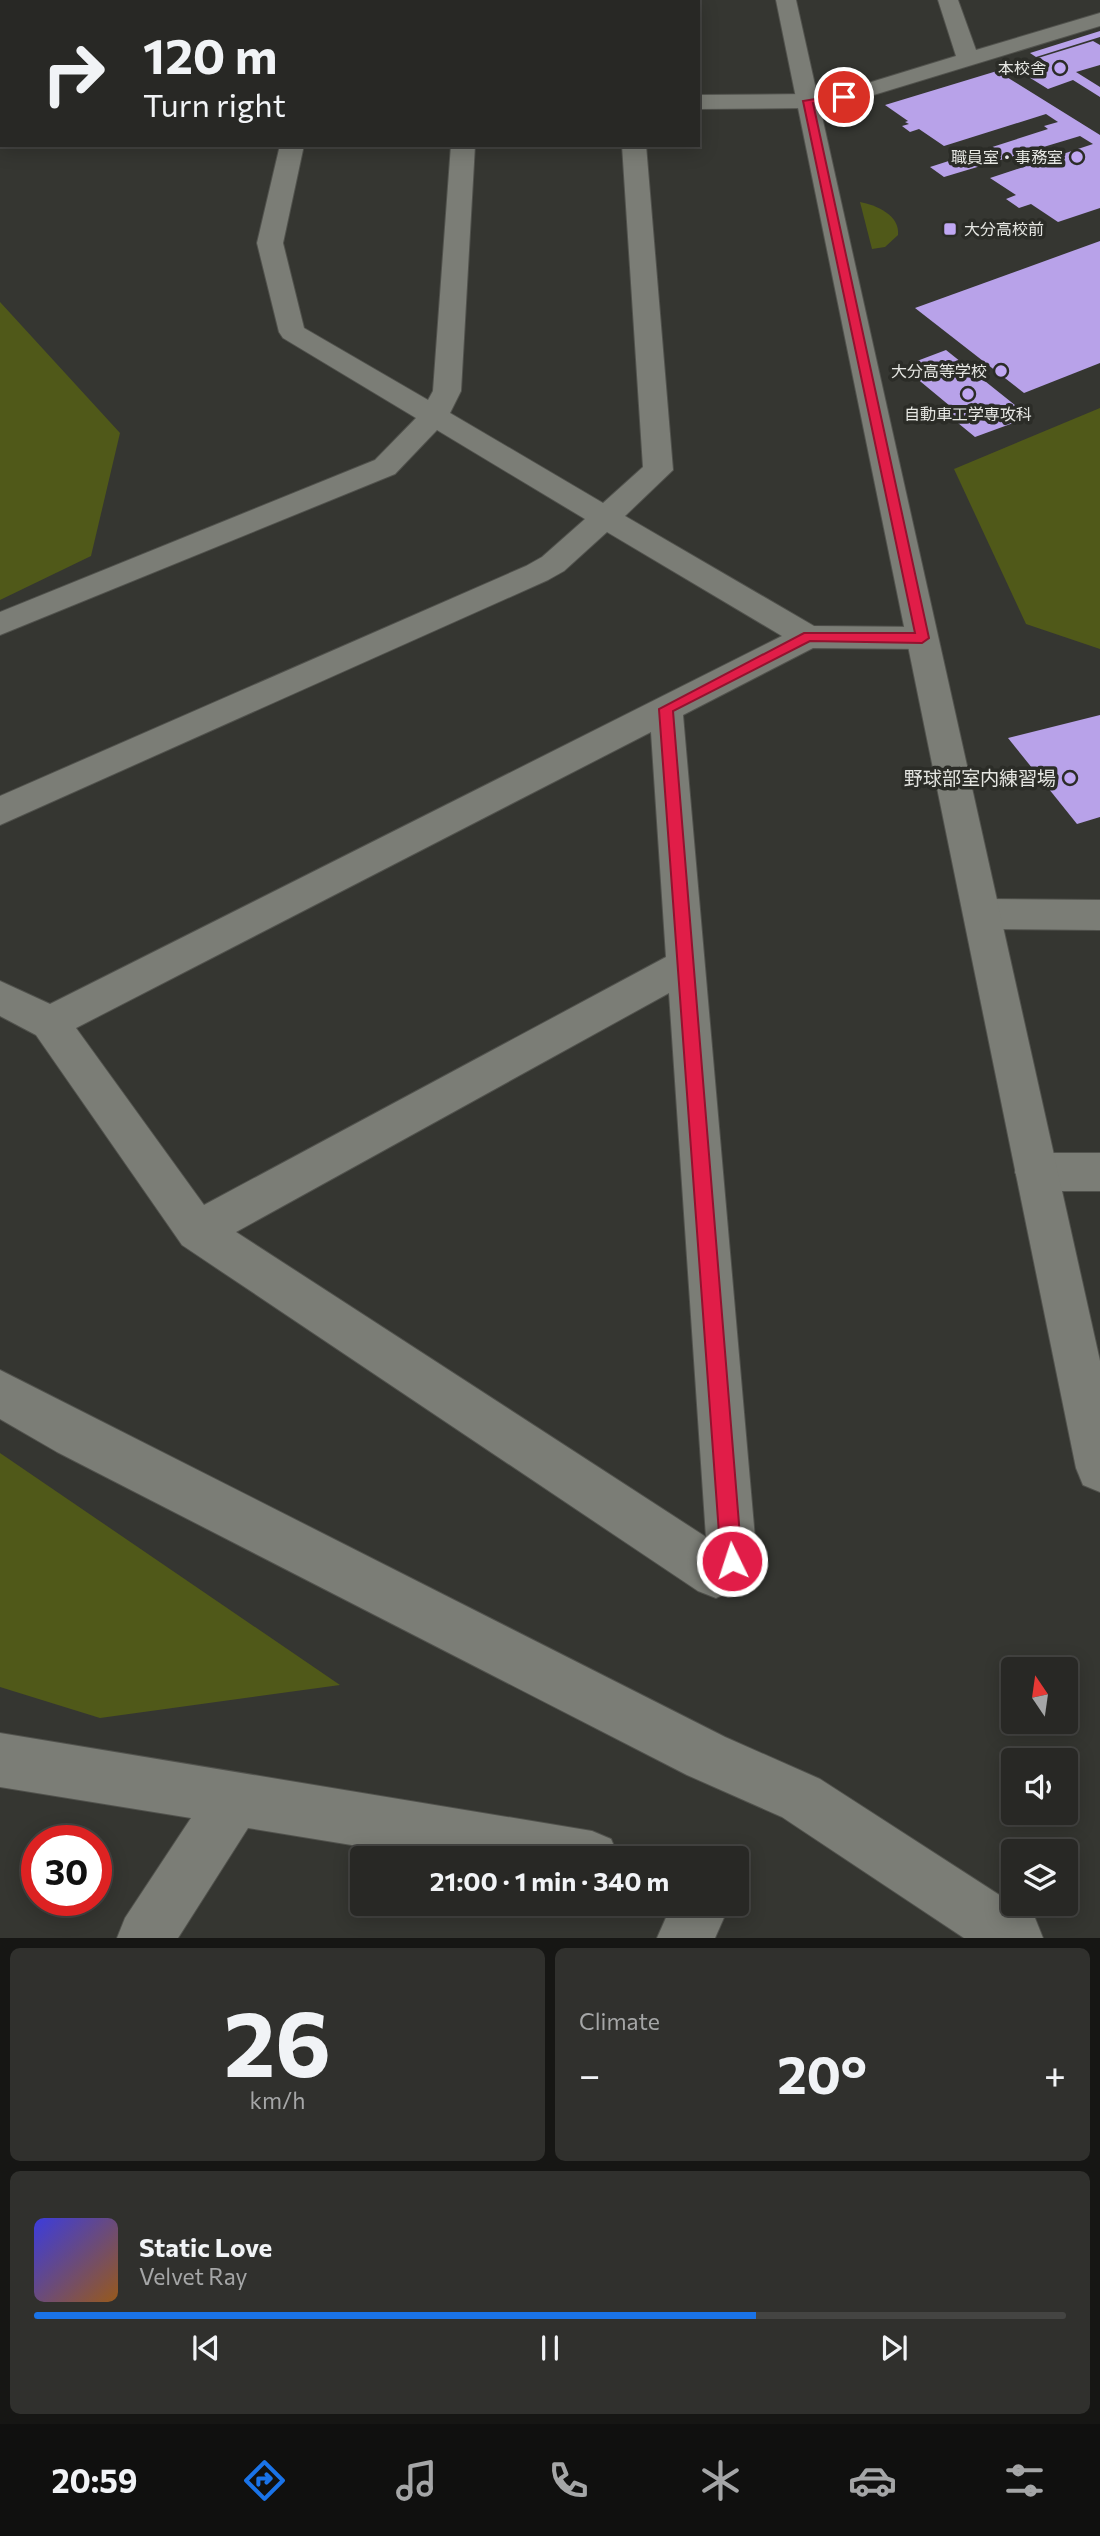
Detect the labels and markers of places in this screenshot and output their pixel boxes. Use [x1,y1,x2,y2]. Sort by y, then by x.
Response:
place label: 本校舎 [998,58,1046,77]
marker: 本校舎 [1052,60,1068,76]
pin [814,67,874,127]
place label: 職員室・事務室 [951,147,1063,166]
marker: 職員室・事務室 [1069,149,1085,165]
place label: 大分高校前 [964,219,1044,238]
marker: 大分高校前 [942,221,958,237]
place label: 大分高等学校 [891,361,987,380]
marker: 大分高等学校 [993,363,1009,379]
marker: 自動車工学専攻科 [960,386,976,402]
place label: 自動車工学専攻科 [904,404,1032,423]
place label: 野球部室内練習場 [904,766,1056,789]
marker: 野球部室内練習場 [1062,770,1078,786]

